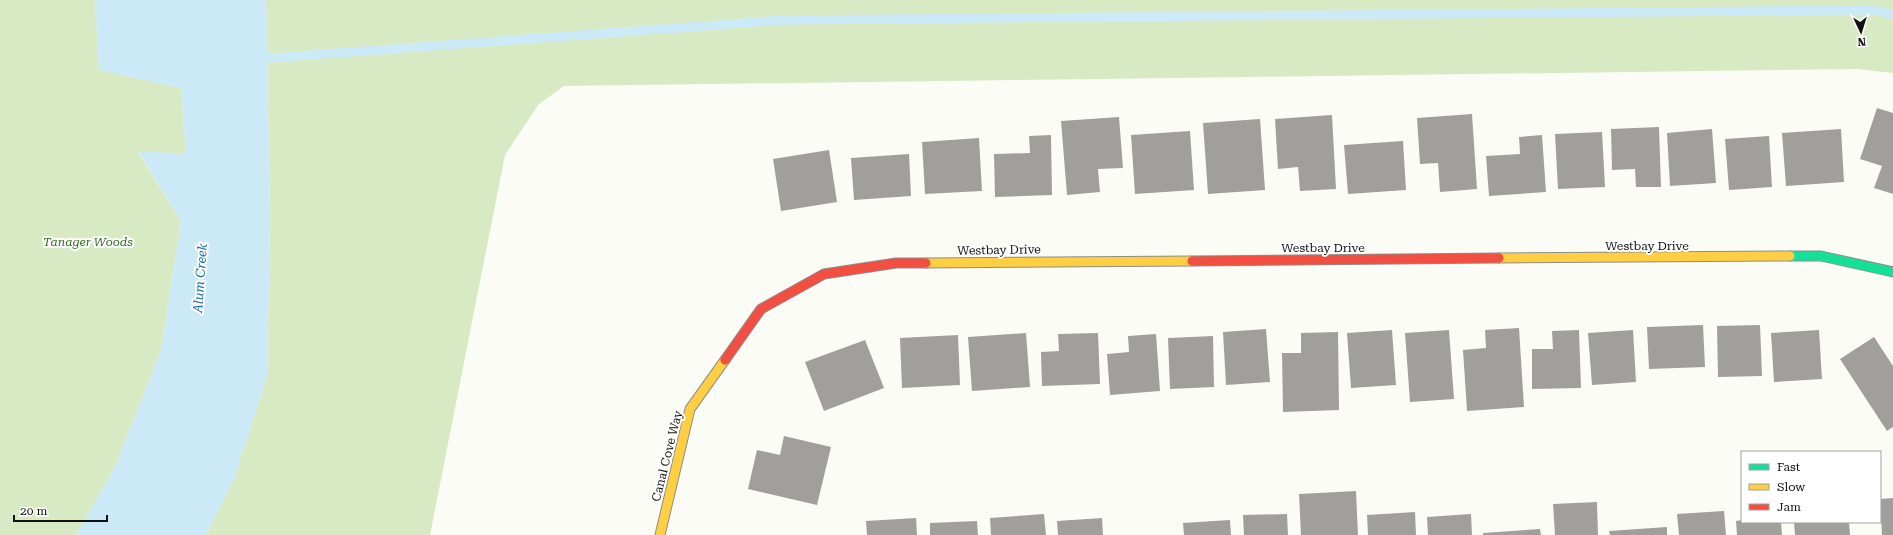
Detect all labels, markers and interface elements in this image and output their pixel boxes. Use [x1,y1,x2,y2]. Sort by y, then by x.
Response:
north arrow [1841,12,1881,52]
text: N [1856,35,1866,48]
park label: Tanager Woods [43,235,133,249]
street label: Westbay Drive [1605,239,1689,253]
street label: Westbay Drive [1281,241,1365,255]
water label: Alum Creek [190,242,210,314]
street label: Westbay Drive [957,242,1041,258]
street label: Canal Cove Way [649,408,685,503]
legend [1741,451,1881,523]
text: Fast [1777,460,1801,474]
text: Slow [1777,480,1805,494]
scale bar [14,497,107,523]
text: Jam [1777,500,1801,514]
text: 20 m [20,504,47,518]

